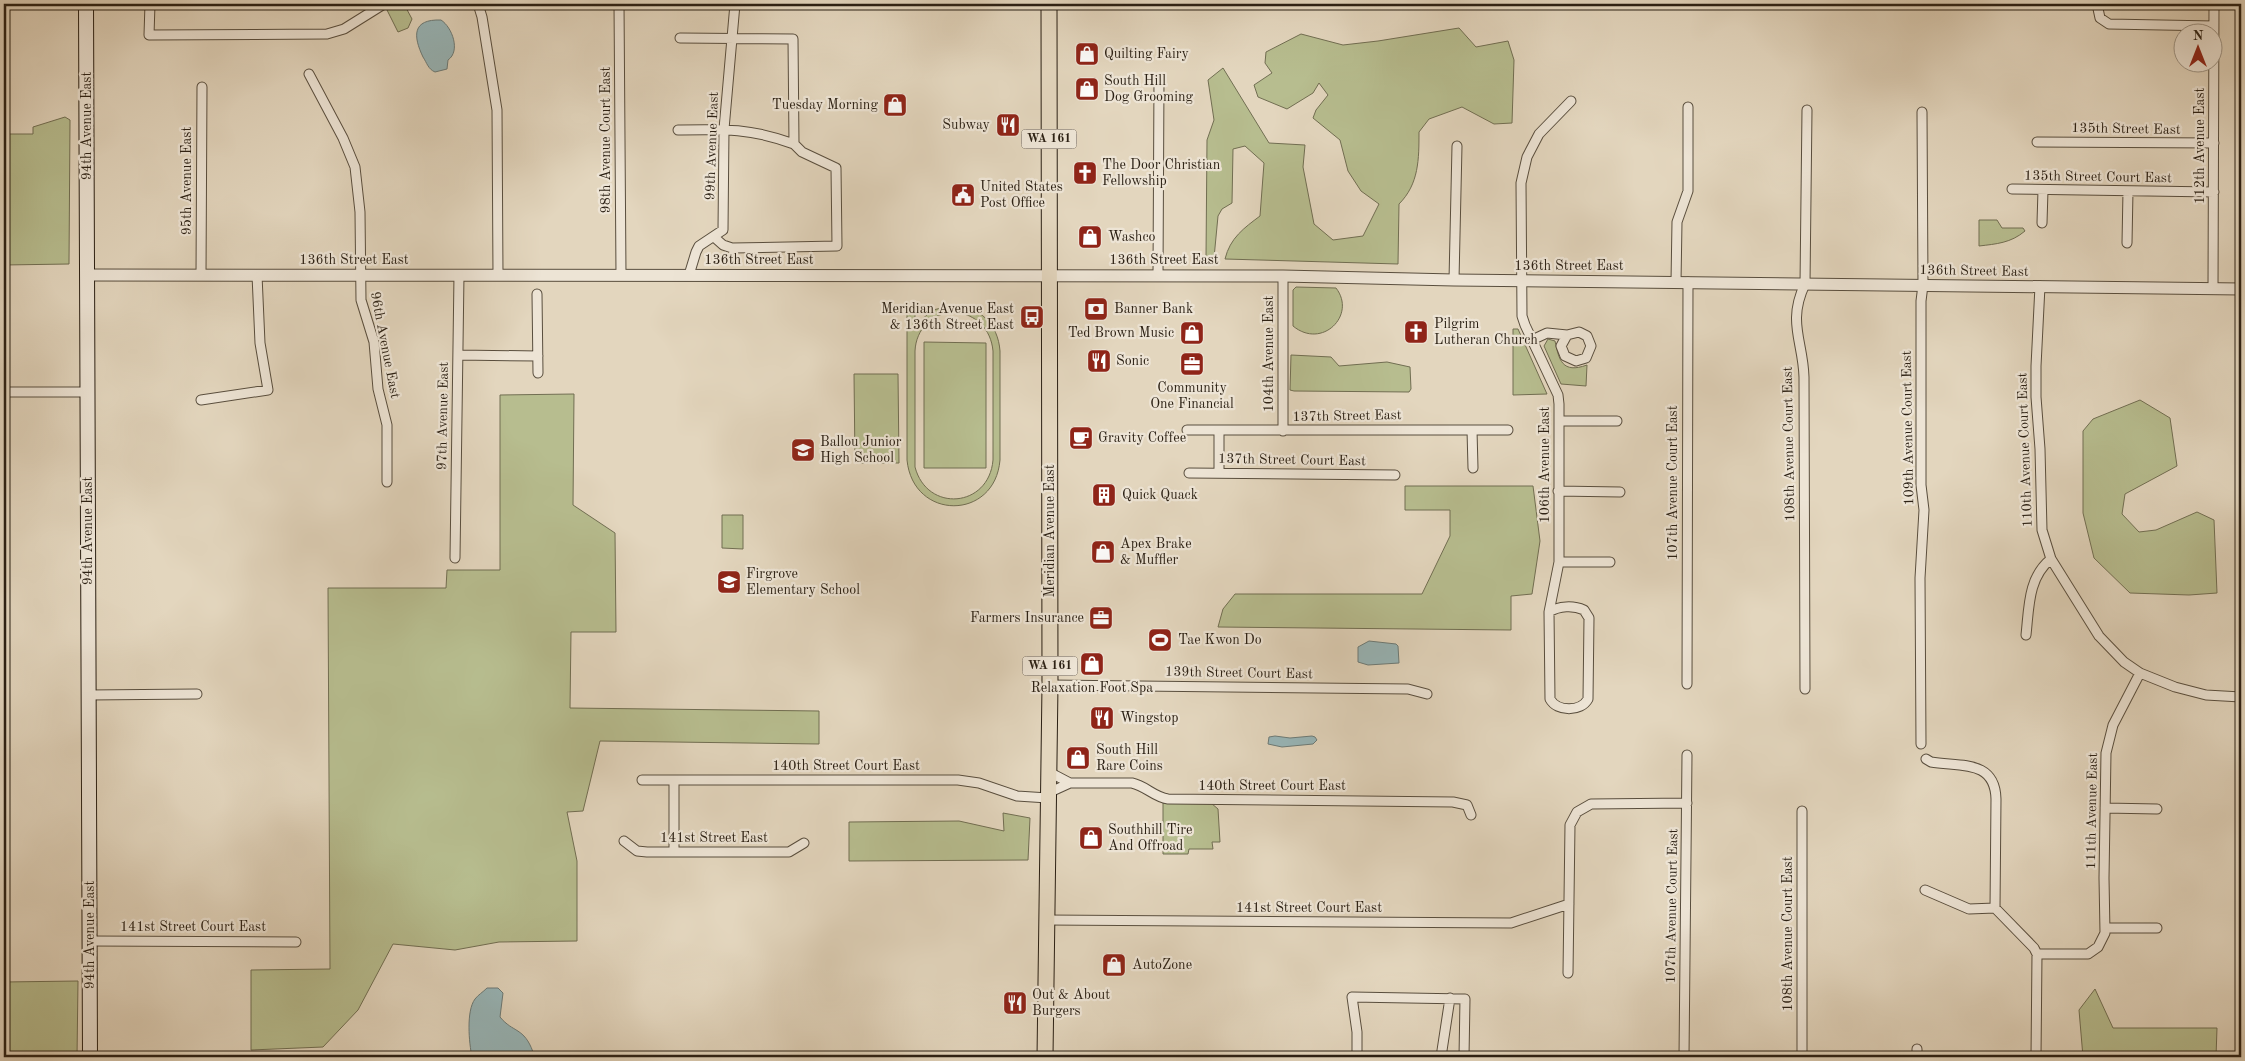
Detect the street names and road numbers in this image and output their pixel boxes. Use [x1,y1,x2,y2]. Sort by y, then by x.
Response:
street label: 98th Avenue Court East [599,66,613,213]
street label: 94th Avenue East [80,72,94,180]
street label: 112th Avenue East [2193,88,2207,204]
street label: 99th Avenue East [703,91,721,201]
street label: 135th Street East [2071,121,2181,137]
street label: 95th Avenue East [180,127,194,235]
road number: WA 161 [1022,130,1076,148]
street label: 135th Street Court East [2024,169,2172,185]
street label: 136th Street East [299,253,409,267]
street label: 136th Street East [704,253,814,267]
street label: 136th Street East [1109,253,1219,267]
street label: 136th Street East [1514,259,1624,273]
street label: 136th Street East [1919,263,2029,279]
street label: 96th Avenue East [368,290,402,400]
street label: 104th Avenue East [1262,296,1276,412]
street label: 109th Avenue Court East [1900,350,1916,506]
street label: 97th Avenue East [435,361,451,470]
street label: 108th Avenue Court East [1781,366,1797,522]
street label: 110th Avenue Court East [2015,372,2035,528]
street label: 107th Avenue Court East [1666,405,1680,561]
street label: 106th Avenue East [1538,407,1552,523]
street label: 137th Street East [1292,408,1402,424]
street label: 137th Street Court East [1218,452,1366,468]
street label: Meridian Avenue East [1043,464,1057,598]
street label: 94th Avenue East [81,477,95,585]
road number: WA 161 [1022,656,1078,676]
street label: 139th Street Court East [1165,665,1313,681]
street label: 111th Avenue East [2084,752,2100,869]
street label: 140th Street Court East [772,759,920,773]
street label: 140th Street Court East [1198,779,1346,793]
street label: 107th Avenue Court East [1664,828,1680,984]
street label: 141st Street East [660,831,768,845]
street label: 108th Avenue Court East [1781,856,1795,1012]
street label: 94th Avenue East [83,881,97,989]
street label: 141st Street Court East [1236,901,1382,915]
street label: 141st Street Court East [120,920,266,934]

